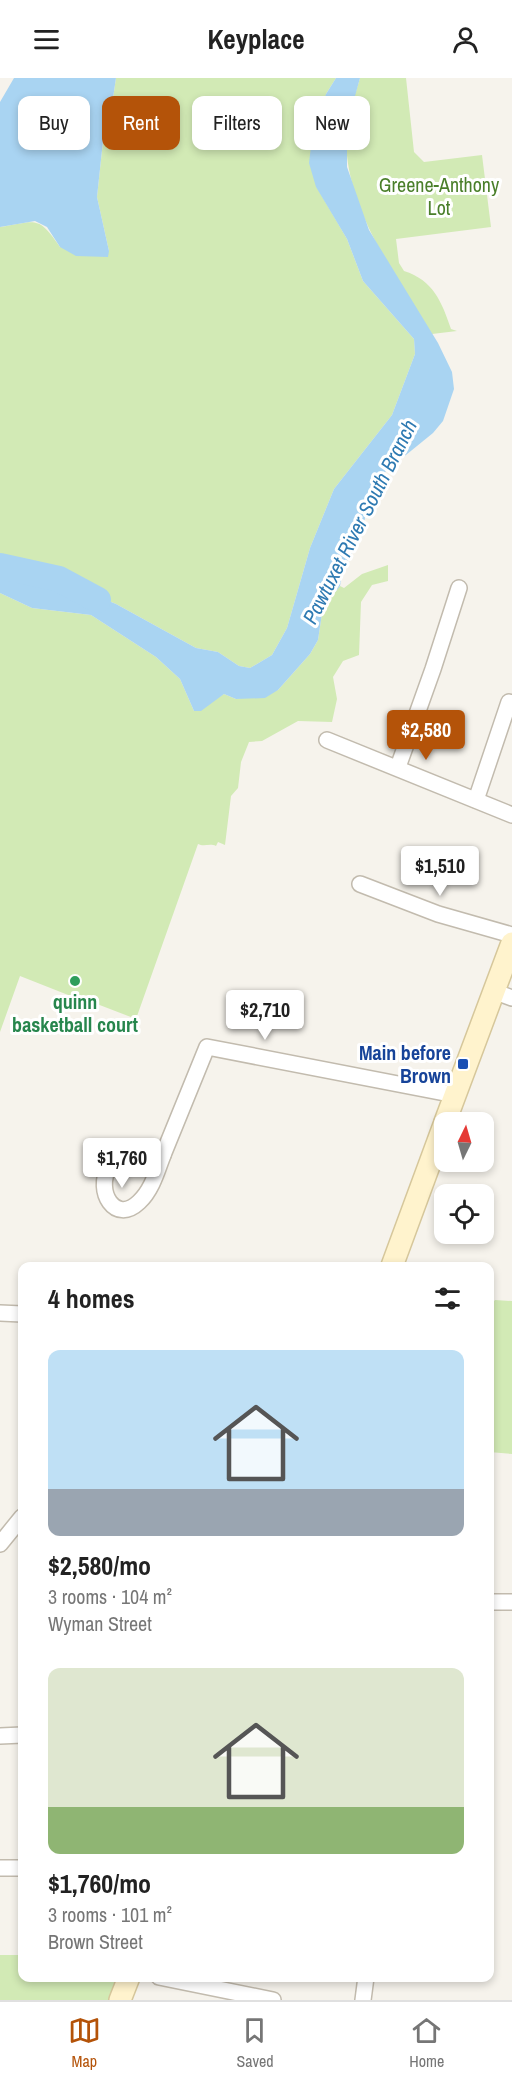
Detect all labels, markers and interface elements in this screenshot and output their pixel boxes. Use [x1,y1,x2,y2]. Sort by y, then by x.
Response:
text: Keyplace [207,21,305,57]
icon: menu [30,23,63,56]
icon: person [449,23,482,56]
chip: Buy [18,96,90,150]
chip: Rent [102,96,180,150]
chip: Filters [192,96,282,150]
chip: New [294,96,370,150]
park label: Greene-Anthony Lot [379,171,500,221]
water label: Pawtuxet River South Branch [295,415,424,629]
pin: $2,580 [377,710,475,761]
text: $2,580 [401,716,451,743]
pin: $1,510 [391,846,489,897]
text: $1,510 [415,852,465,879]
marker: quinn basketball court [68,974,82,988]
place label: quinn basketball court [12,988,138,1038]
pin: $2,710 [216,990,314,1041]
text: $2,710 [240,996,290,1023]
place label: Main before Brown [359,1039,451,1089]
marker: Main before Brown [456,1057,470,1071]
north arrow [434,1112,494,1172]
map controls [434,1112,494,1244]
pin: $1,760 [73,1138,171,1189]
text: $1,760 [97,1144,147,1171]
button: locate [434,1184,494,1244]
text: 4 homes [48,1281,135,1316]
icon: filters [431,1282,464,1315]
icon: home [202,1389,310,1497]
text: $2,580/mo [48,1548,151,1583]
text: 3 rooms · 104 m² [48,1583,172,1610]
text: Wyman Street [48,1610,152,1637]
icon: home [202,1707,310,1815]
text: $1,760/mo [48,1866,151,1901]
text: 3 rooms · 101 m² [48,1901,172,1928]
text: Brown Street [48,1928,143,1955]
tab: Map [68,2014,101,2072]
tab: Saved [236,2014,274,2072]
tab: Home [409,2014,444,2072]

